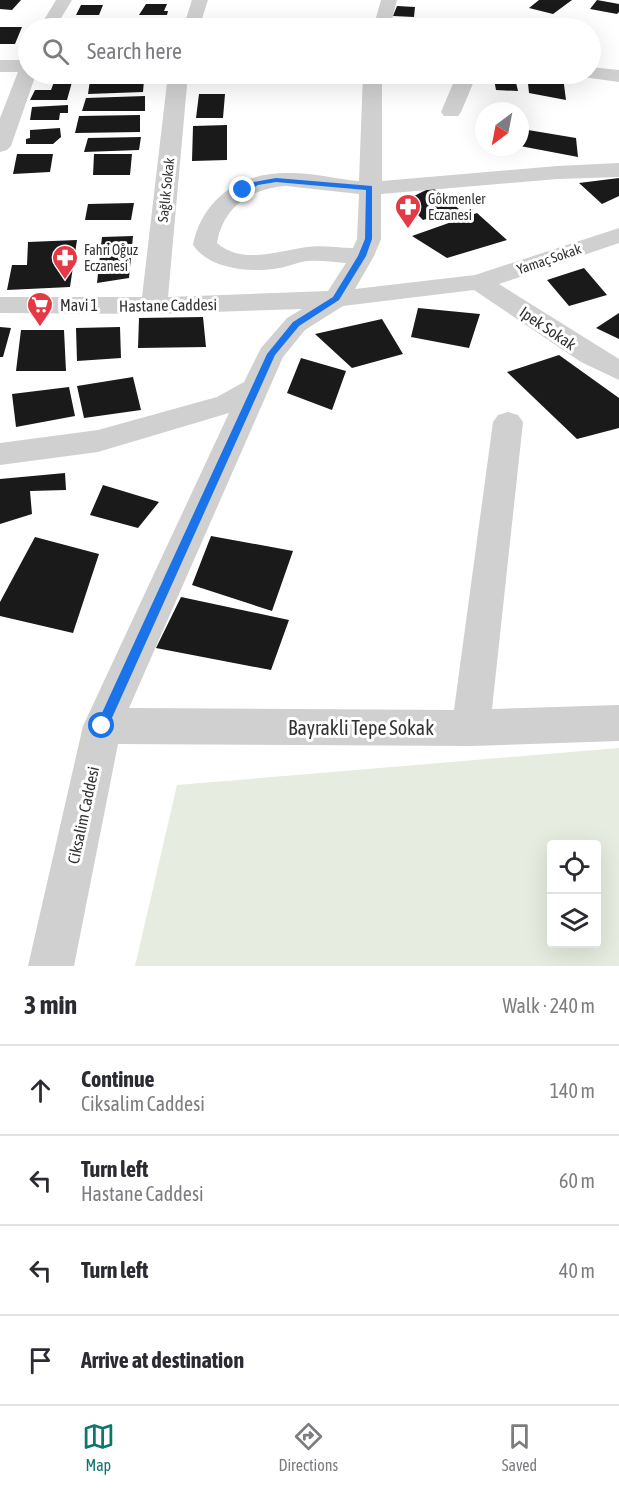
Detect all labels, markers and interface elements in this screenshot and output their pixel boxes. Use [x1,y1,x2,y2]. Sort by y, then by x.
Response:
search box [18,18,601,84]
icon: search [39,35,72,68]
text: Search here [87,38,182,64]
north arrow [475,102,529,156]
street label: Sağlık Sokak [155,157,177,223]
route end [229,176,255,202]
place label: Gökmenler Eczanesi [428,191,486,223]
pharmacy icon: Gökmenler Eczanesi [393,192,423,230]
street label: Yamaç Sokak [515,241,583,277]
place label: Fahri Oğuz Eczanesi [84,242,138,274]
pharmacy icon: Fahri Oğuz Eczanesi [50,243,80,281]
supermarket icon: Mavi 1 [25,290,55,328]
street label: Hastane Caddesi [119,295,217,315]
place label: Mavi 1 [60,296,98,314]
street label: Ipek Sokak [516,303,580,354]
route start [88,712,114,738]
street label: Bayrakli Tepe Sokak [288,716,434,739]
street label: Ciksalim Caddesi [64,765,102,865]
map controls [547,840,601,948]
button: locate [547,840,601,894]
button: layers [547,894,601,948]
text: 3 min [24,990,77,1020]
text: Walk · 240 m [503,994,595,1017]
text: Continue [81,1066,155,1092]
icon: ahead [24,1074,57,1107]
text: 140 m [550,1079,595,1102]
text: Ciksalim Caddesi [81,1092,205,1115]
text: Turn left [81,1156,148,1182]
icon: left [24,1164,57,1197]
text: 60 m [559,1169,595,1192]
text: Hastane Caddesi [81,1182,204,1205]
icon: left [24,1254,57,1287]
text: Turn left [81,1257,148,1283]
text: 40 m [559,1259,595,1282]
icon: arrive [24,1344,57,1377]
text: Arrive at destination [81,1347,244,1373]
tab: Map [82,1420,115,1474]
tab: Directions [278,1420,338,1474]
tab: Saved [502,1420,537,1474]

